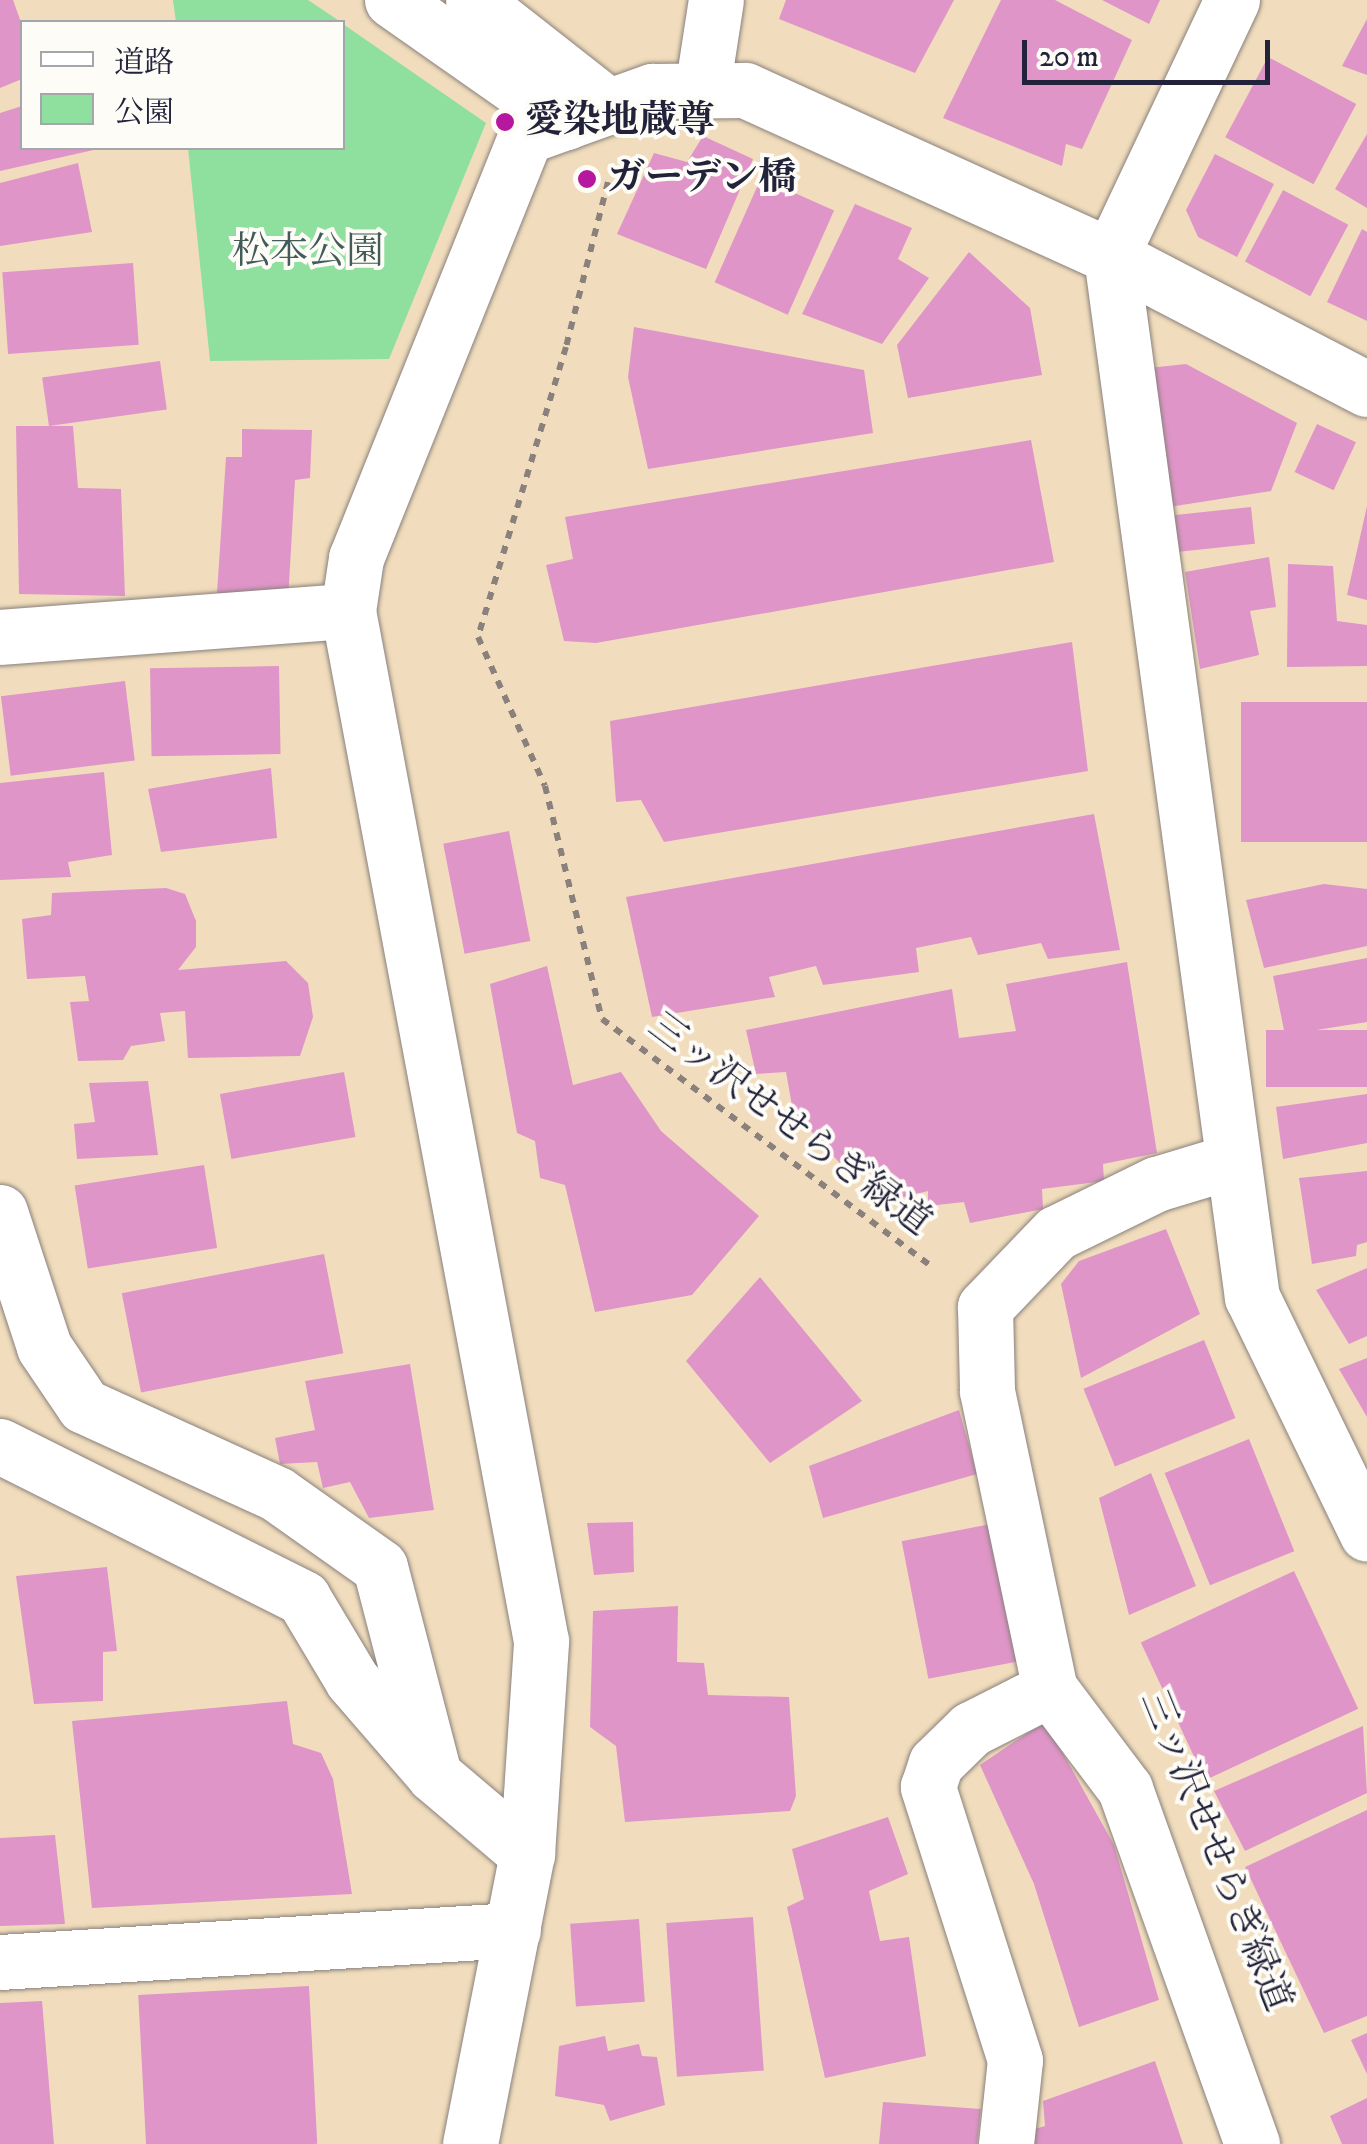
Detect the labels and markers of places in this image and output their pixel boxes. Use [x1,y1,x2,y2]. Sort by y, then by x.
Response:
place label: 愛染地蔵尊 [525,99,715,145]
marker: 愛染地蔵尊 [494,111,516,133]
place label: ガーデン橋 [607,156,797,202]
marker: ガーデン橋 [576,168,598,190]

